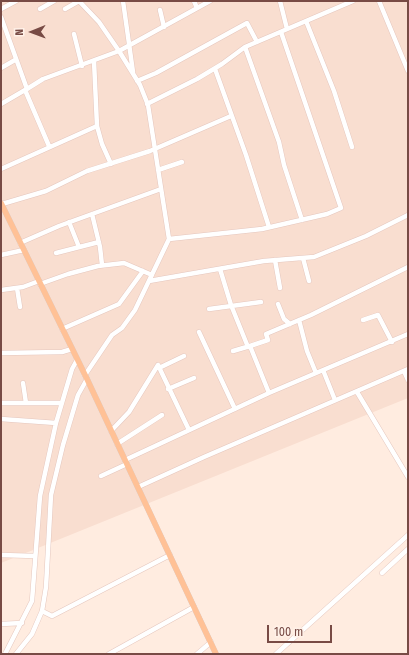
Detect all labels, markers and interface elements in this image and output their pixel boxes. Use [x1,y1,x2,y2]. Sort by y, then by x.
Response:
north arrow [12,12,52,52]
text: N [13,29,26,36]
scale bar [269,617,334,643]
text: 100 m [274,625,303,639]

